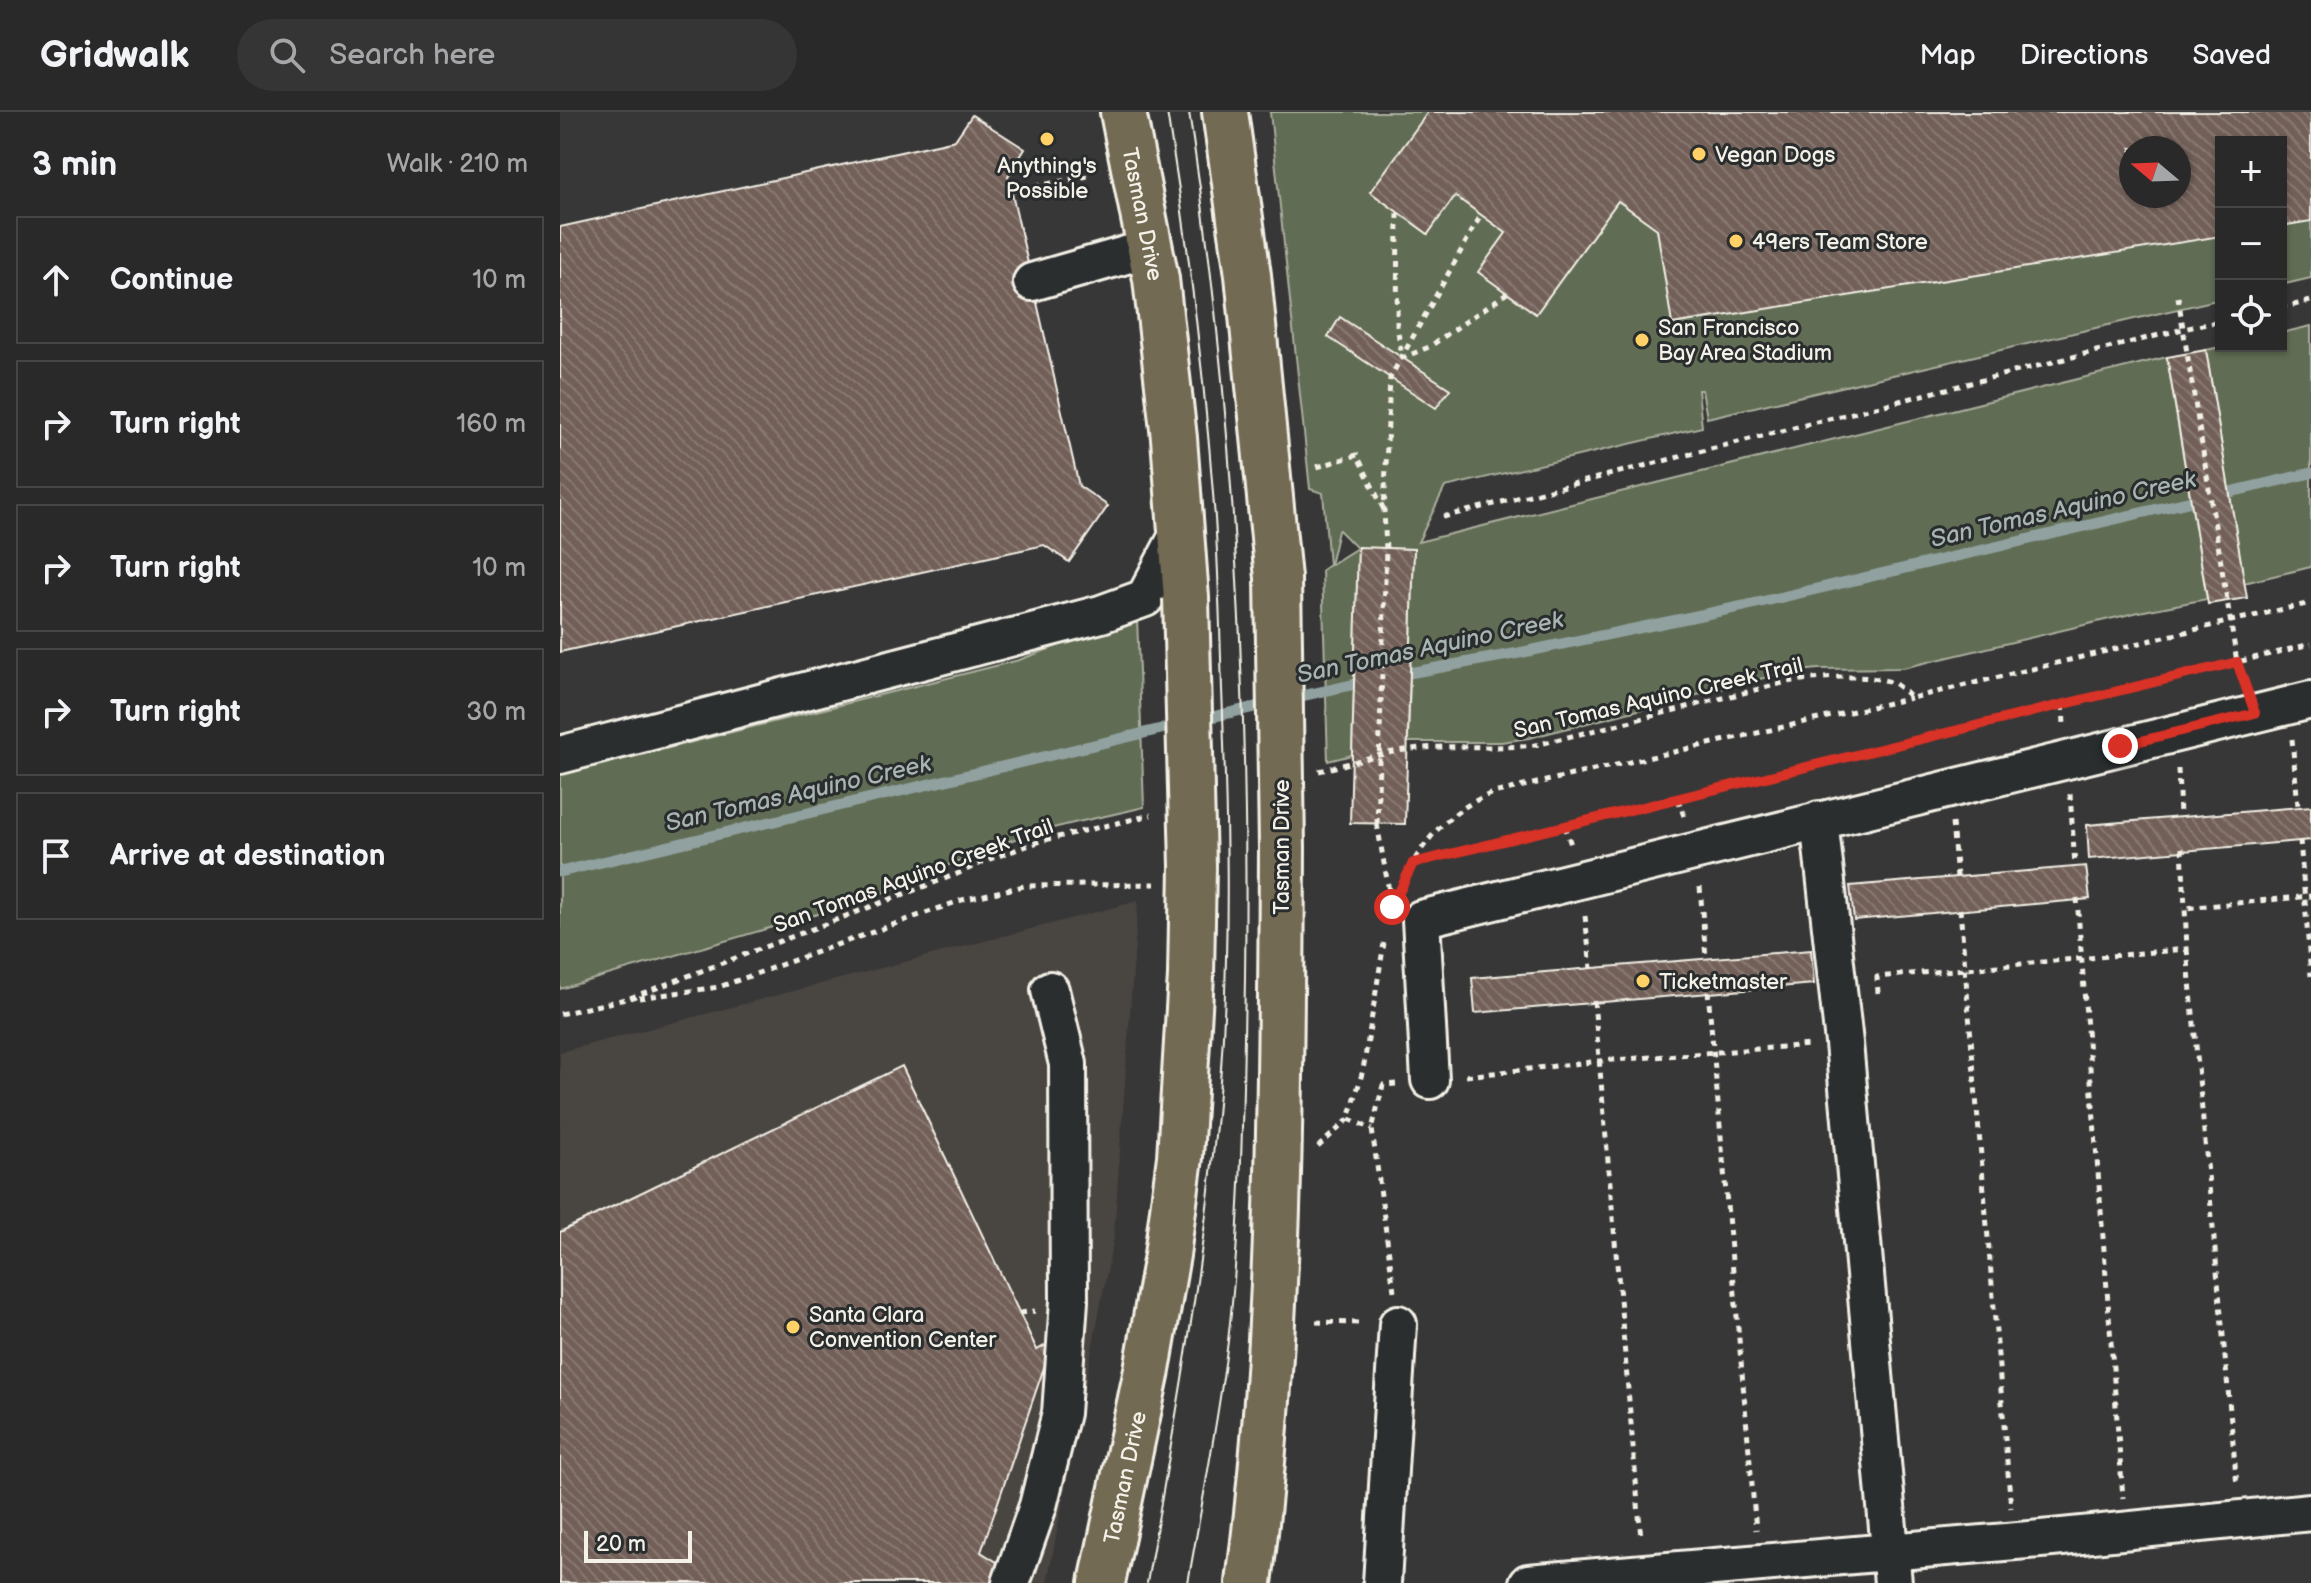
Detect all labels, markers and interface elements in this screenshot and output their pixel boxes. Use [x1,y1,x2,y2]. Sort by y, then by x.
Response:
search box [237,19,797,91]
text: Gridwalk [40,33,189,78]
icon: search [265,33,309,77]
text: Search here [329,37,495,73]
text: Map [1919,39,1976,72]
text: Directions [2020,39,2148,72]
text: Saved [2192,39,2271,72]
marker: Anything's Possible [1038,130,1056,148]
north arrow [2119,136,2191,208]
map controls [2215,136,2287,352]
button: + [2215,136,2287,208]
place label: Vegan Dogs [1715,142,1835,169]
text: 3 min [32,144,117,185]
street label: Tasman Drive [1115,145,1168,283]
marker: Vegan Dogs [1690,145,1708,163]
text: Walk · 210 m [387,149,528,180]
place label: Anything's Possible [997,153,1097,205]
button: − [2215,208,2287,280]
place label: 49ers Team Store [1752,229,1928,256]
marker: 49ers Team Store [1727,232,1745,250]
icon: ahead [34,258,78,302]
text: Continue [110,262,233,298]
text: 10 m [472,265,526,296]
button: locate [2215,280,2287,352]
place label: San Francisco Bay Area Stadium [1658,315,1832,367]
marker: San Francisco Bay Area Stadium [1633,331,1651,349]
icon: right [34,402,78,446]
text: Turn right [110,406,241,442]
text: 160 m [456,409,526,440]
water label: San Tomas Aquino Creek [1928,465,2200,554]
icon: right [34,546,78,590]
text: Turn right [110,550,241,586]
text: 10 m [472,553,526,584]
water label: San Tomas Aquino Creek [1294,605,1567,690]
street label: San Tomas Aquino Creek Trail [1511,652,1806,745]
icon: right [34,690,78,734]
text: Turn right [110,694,241,730]
text: 30 m [466,697,526,728]
route end [2102,728,2138,764]
water label: San Tomas Aquino Creek [663,749,935,838]
street label: Tasman Drive [1269,780,1296,914]
street label: San Tomas Aquino Creek Trail [770,813,1057,940]
icon: arrive [34,834,78,878]
text: Arrive at destination [110,838,386,874]
route start [1374,889,1410,925]
place label: Ticketmaster [1659,969,1788,996]
marker: Ticketmaster [1634,972,1652,990]
place label: Santa Clara Convention Center [809,1302,997,1354]
marker: Santa Clara Convention Center [784,1318,802,1336]
street label: Tasman Drive [1099,1409,1153,1547]
scale bar [584,1527,692,1563]
text: 20 m [596,1531,646,1558]

